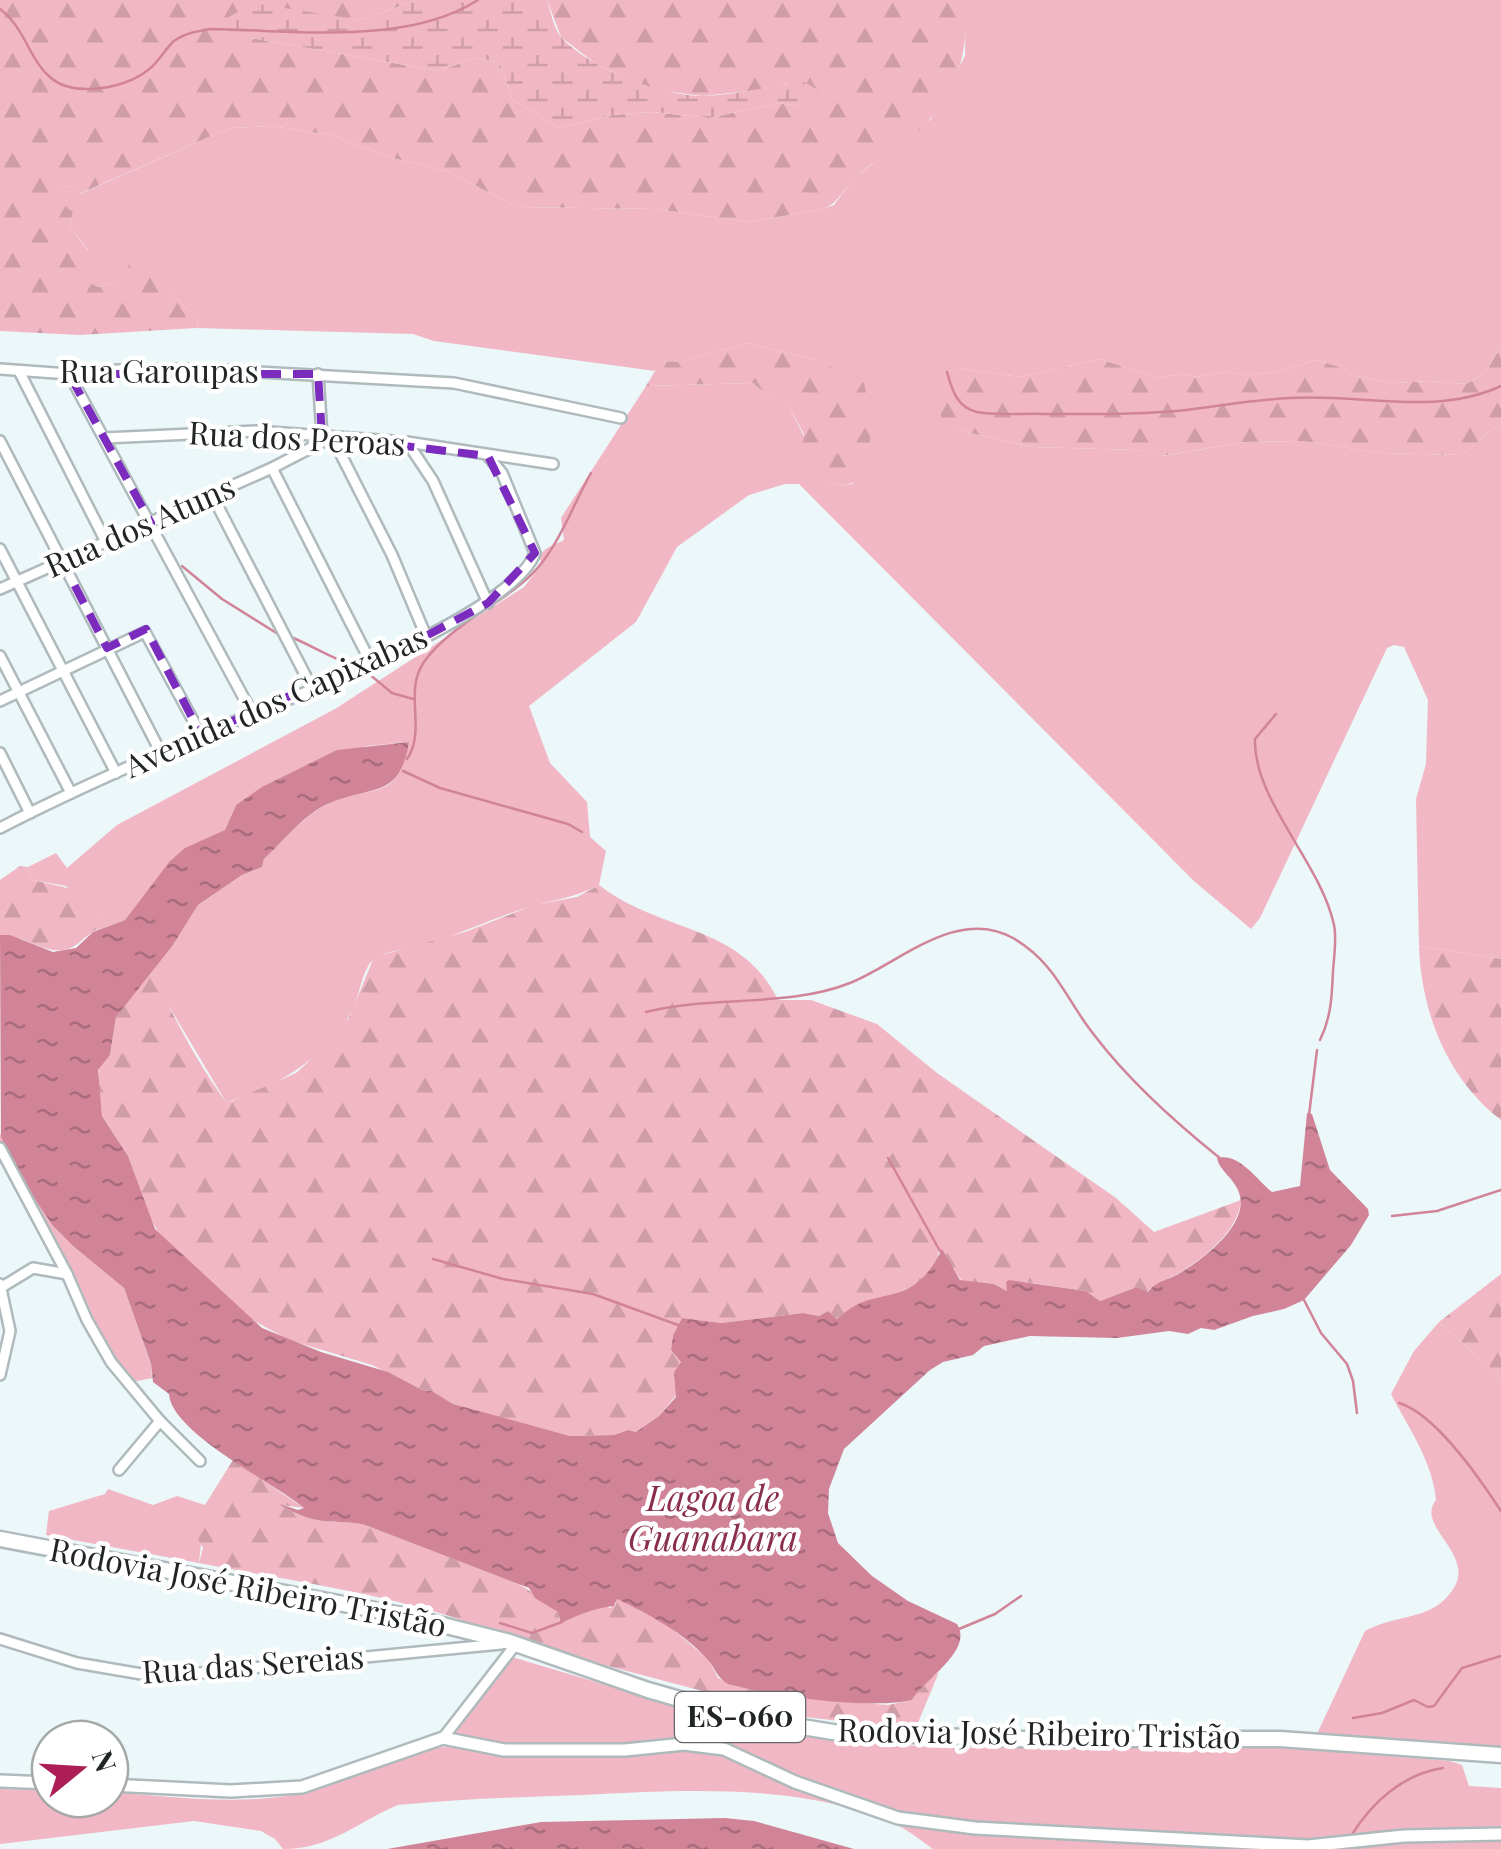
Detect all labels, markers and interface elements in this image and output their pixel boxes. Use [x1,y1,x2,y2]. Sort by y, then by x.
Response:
street label: Rua Garoupas [59,348,259,391]
street label: Rua dos Peroas [188,409,407,464]
street label: Rua dos Atuns [37,464,241,586]
street label: Avenida dos Capixabas [116,613,433,786]
water label: Lagoa de Guanabara [628,1473,798,1560]
street label: Rodovia José Ribeiro Tristão [46,1526,450,1645]
street label: Rua das Sereias [140,1633,365,1692]
road number: ES-060 [675,1692,805,1742]
street label: Rodovia José Ribeiro Tristão [837,1706,1241,1757]
north arrow [30,1719,130,1819]
text: N [84,1745,126,1776]

